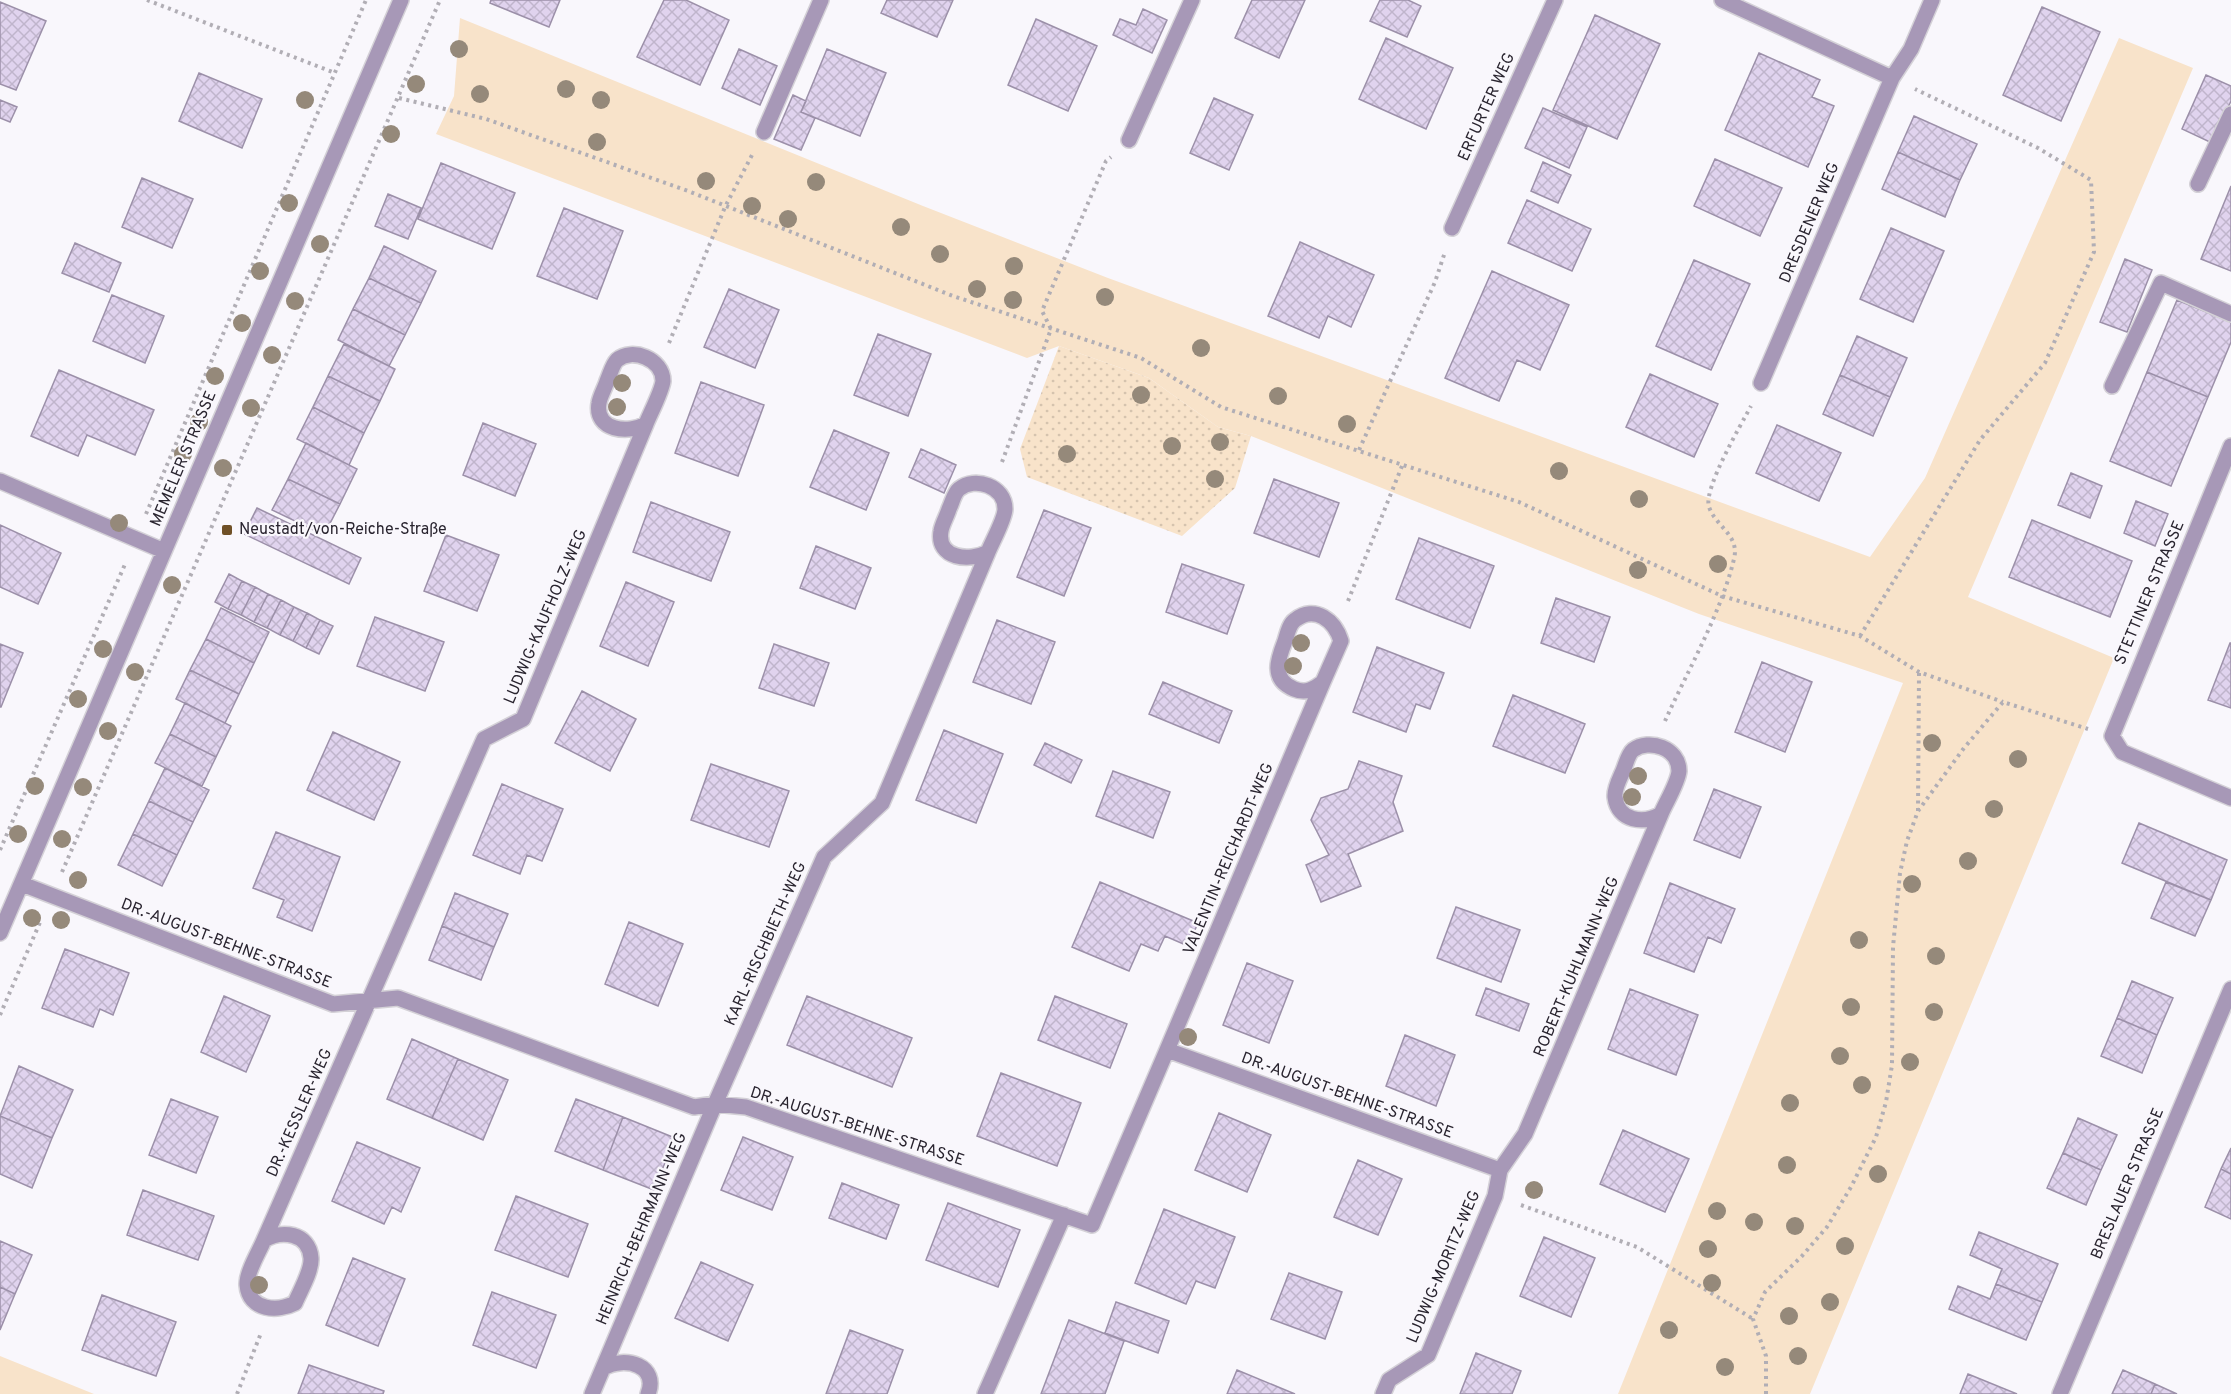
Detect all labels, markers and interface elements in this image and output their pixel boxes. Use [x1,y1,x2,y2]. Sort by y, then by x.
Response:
street label: ERFURTER WEG [1454,50,1520,164]
street label: DRESDENER WEG [1776,160,1844,286]
street label: MEMELER STRASSE [146,388,222,530]
street label: STETTINER STRASSE [2111,518,2189,668]
place label: Neustadt/von-Reiche-Straße [239,520,447,540]
marker: Neustadt/von-Reiche-Straße [220,523,234,537]
street label: LUDWIG-KAUFHOLZ-WEG [500,527,592,707]
street label: VALENTIN-REICHARDT-WEG [1179,760,1279,958]
street label: KARL-RISCHBIETH-WEG [721,859,811,1029]
street label: ROBERT-KUHLMANN-WEG [1530,874,1624,1060]
street label: DR.-AUGUST-BEHNE-STRASSE [118,895,334,993]
street label: DR.-KESSLER-WEG [263,1046,337,1180]
street label: DR.-AUGUST-BEHNE-STRASSE [1238,1048,1456,1144]
street label: DR.-AUGUST-BEHNE-STRASSE [747,1083,967,1171]
street label: BRESLAUER STRASSE [2087,1105,2169,1263]
street label: HEINRICH-BEHRMANN-WEG [592,1130,692,1328]
street label: LUDWIG-MORITZ-WEG [1403,1188,1485,1346]

